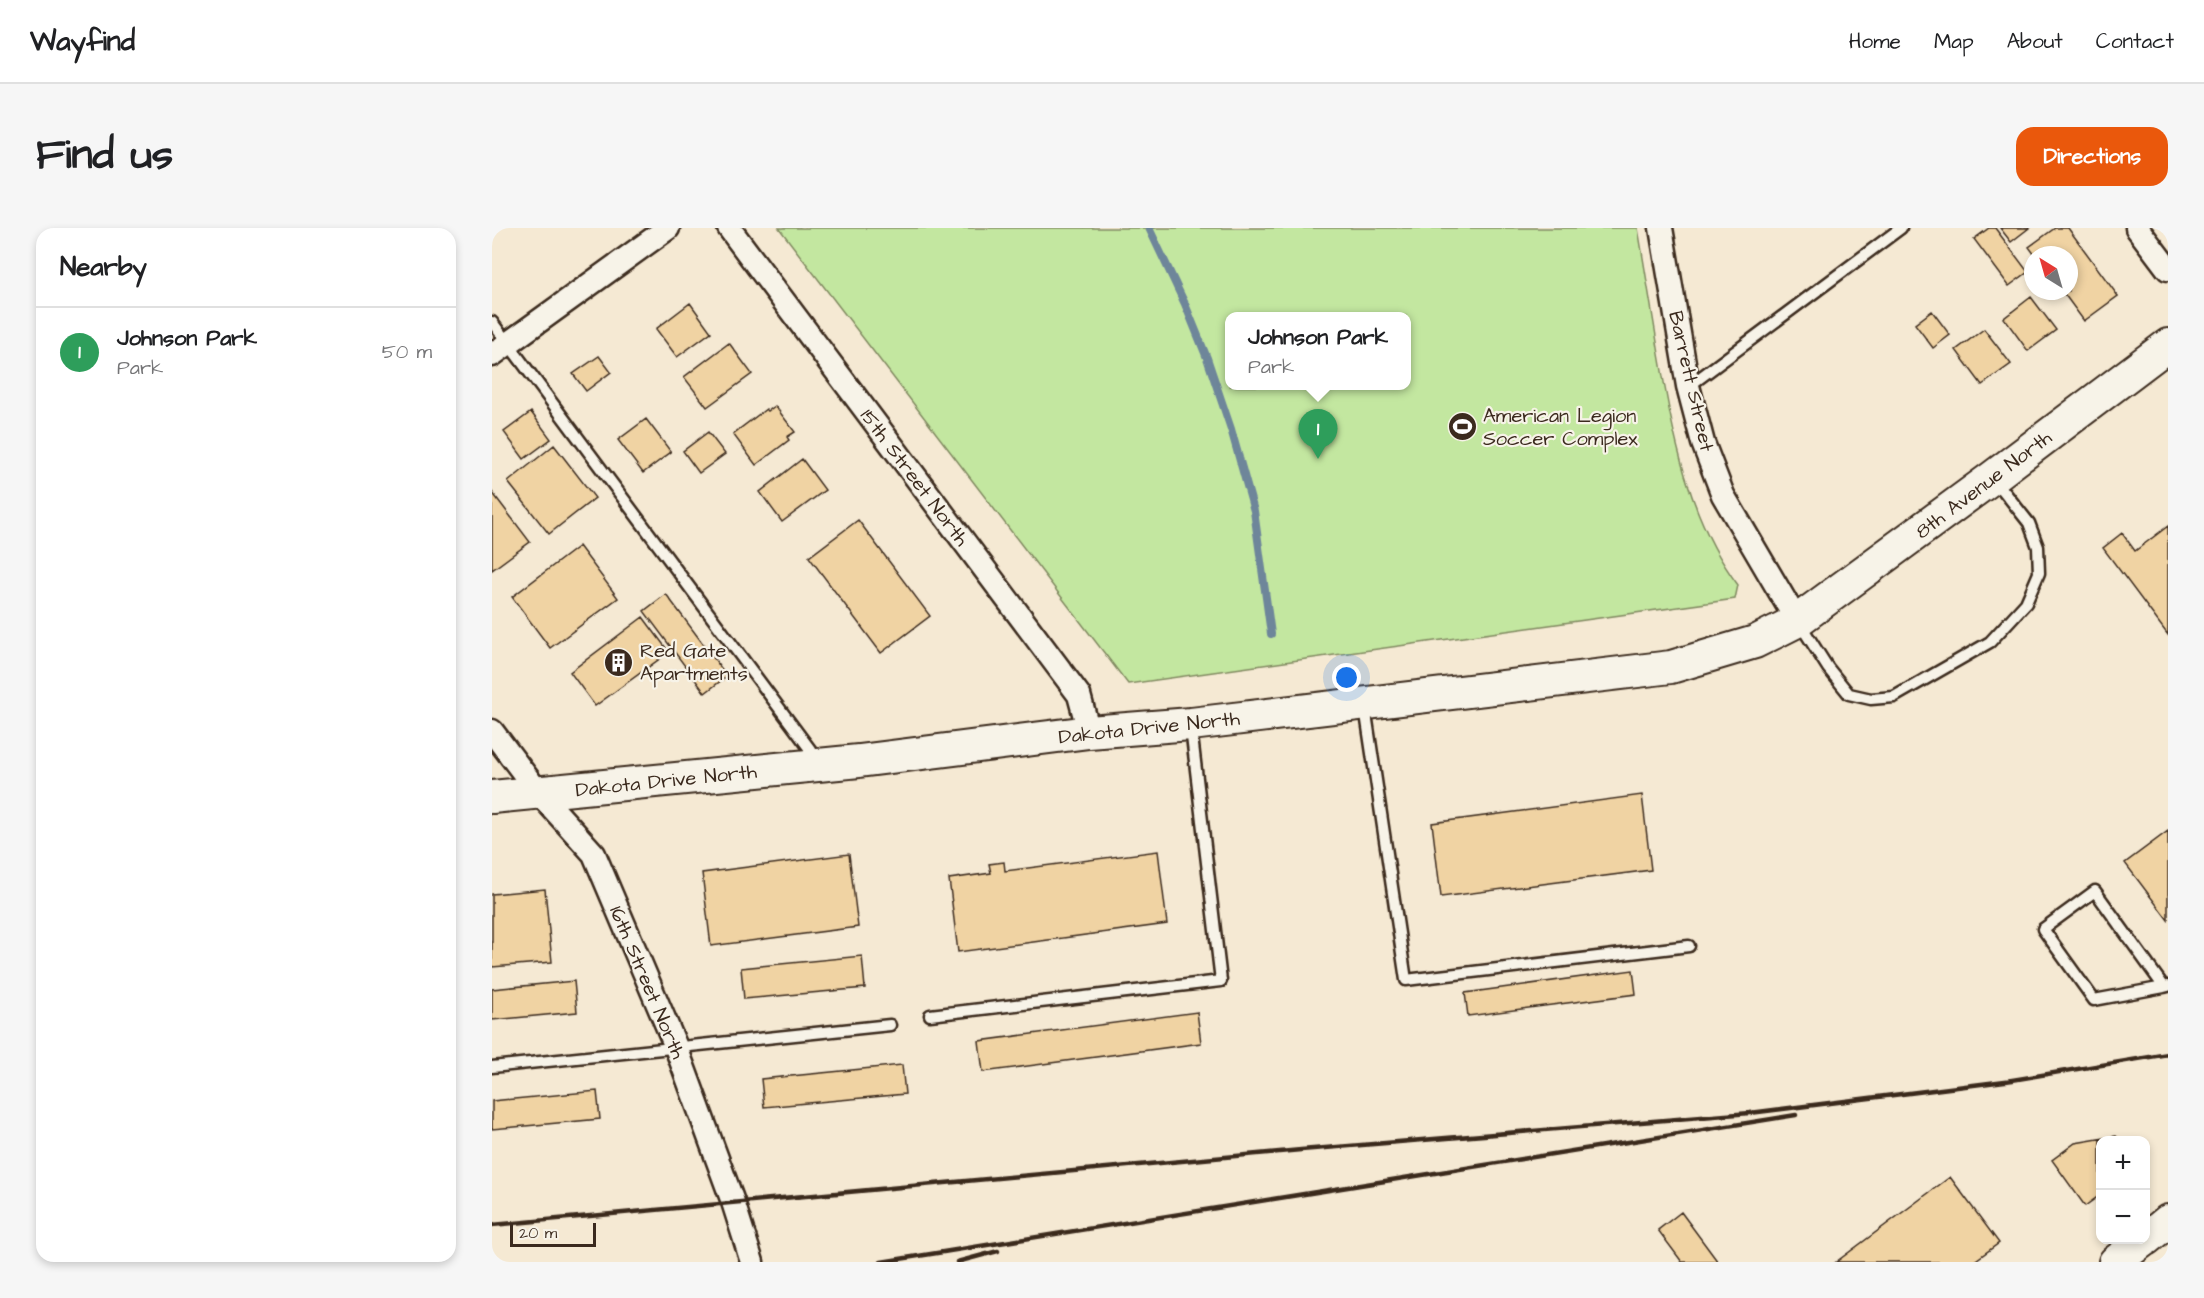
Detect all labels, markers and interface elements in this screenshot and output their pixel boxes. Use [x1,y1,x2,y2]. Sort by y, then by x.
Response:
text: Wayfind [30,22,135,61]
text: Home [1849,27,1901,56]
text: Map [1934,27,1974,56]
text: About [2007,27,2063,56]
text: Contact [2096,27,2174,56]
text: Find us [36,127,173,185]
button: Directions [2016,127,2168,186]
north arrow [2024,246,2078,300]
text: Nearby [60,249,147,285]
street label: Barrett Street [1661,308,1721,454]
popup [1225,312,1411,390]
text: Johnson Park [1248,322,1388,353]
text: Johnson Park [117,323,257,354]
text: 1 [78,338,81,366]
text: 50 m [382,338,432,366]
text: Park [1248,353,1294,381]
text: Park [117,354,163,382]
place label: American Legion Soccer Complex [1483,402,1638,453]
street label: 15th Street North [853,403,975,552]
pin: 1 [1298,410,1338,459]
sports icon: American Legion Soccer Complex [1446,411,1478,443]
street label: 8th Avenue North [1909,424,2058,546]
place label: Red Gate Apartments [640,637,748,688]
building icon: Red Gate Apartments [603,646,635,678]
your location [1332,663,1361,692]
street label: Dakota Drive North [1057,705,1241,751]
street label: Dakota Drive North [574,758,758,804]
street label: 16th Street North [602,902,692,1063]
map controls [2096,1136,2150,1244]
button: + [2096,1136,2150,1190]
button: − [2096,1190,2150,1244]
scale bar [510,1220,596,1248]
text: 20 m [519,1222,557,1244]

